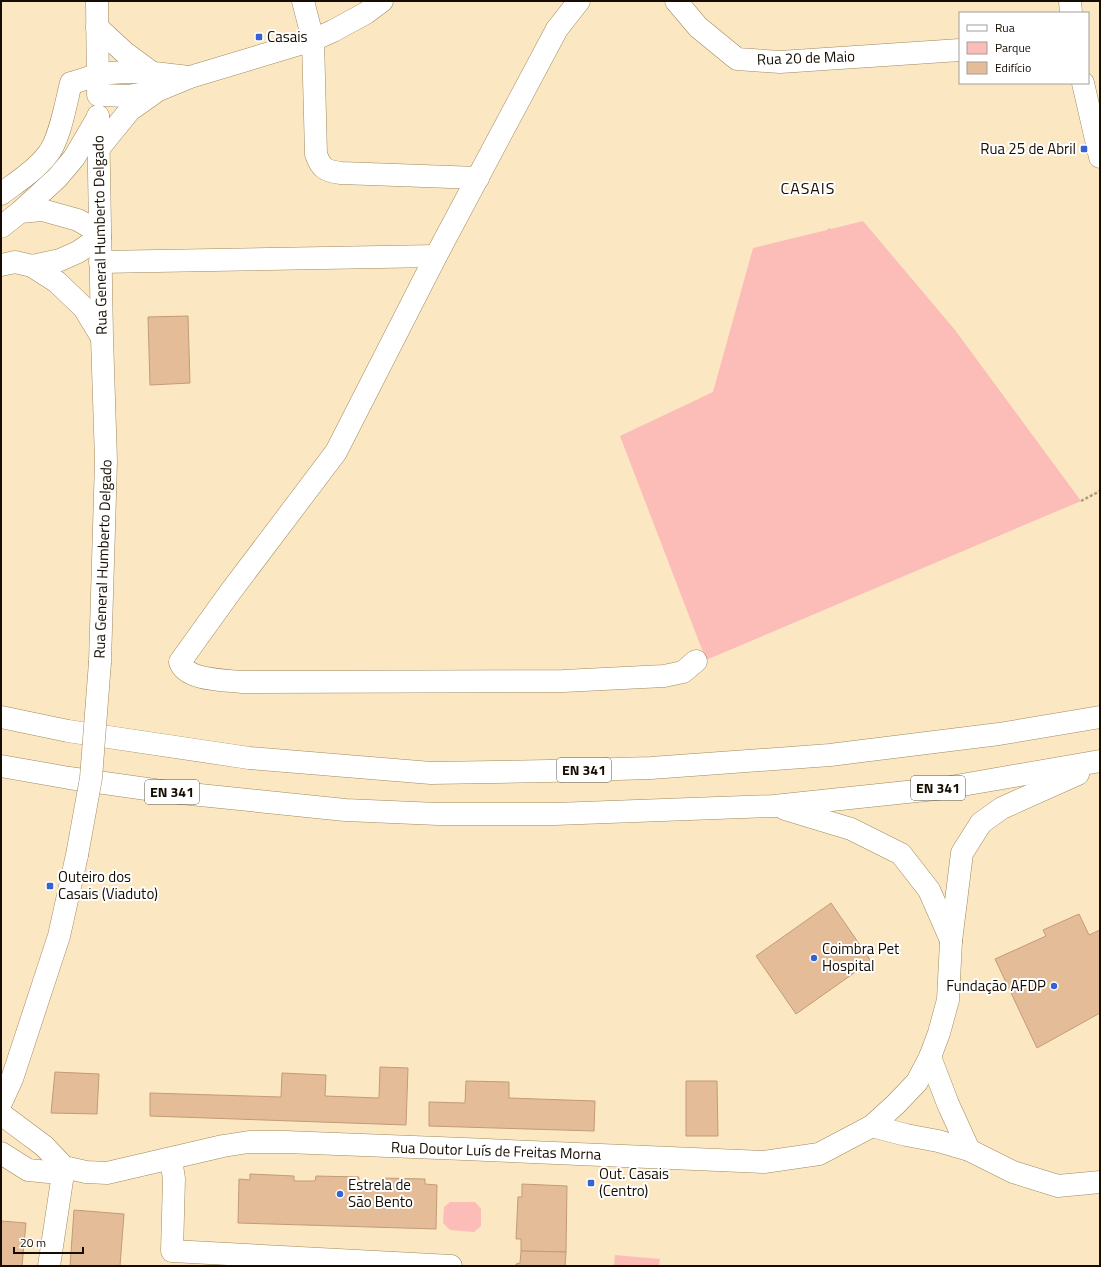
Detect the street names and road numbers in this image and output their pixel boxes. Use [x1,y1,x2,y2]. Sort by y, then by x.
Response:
street label: Rua 20 de Maio [757,44,856,71]
street label: Rua General Humberto Delgado [86,135,113,335]
street label: Rua General Humberto Delgado [88,459,117,659]
road number: EN 341 [557,758,611,782]
road number: EN 341 [911,776,965,800]
road number: EN 341 [145,780,199,804]
street label: Rua Doutor Luís de Freitas Morna [390,1135,602,1166]

